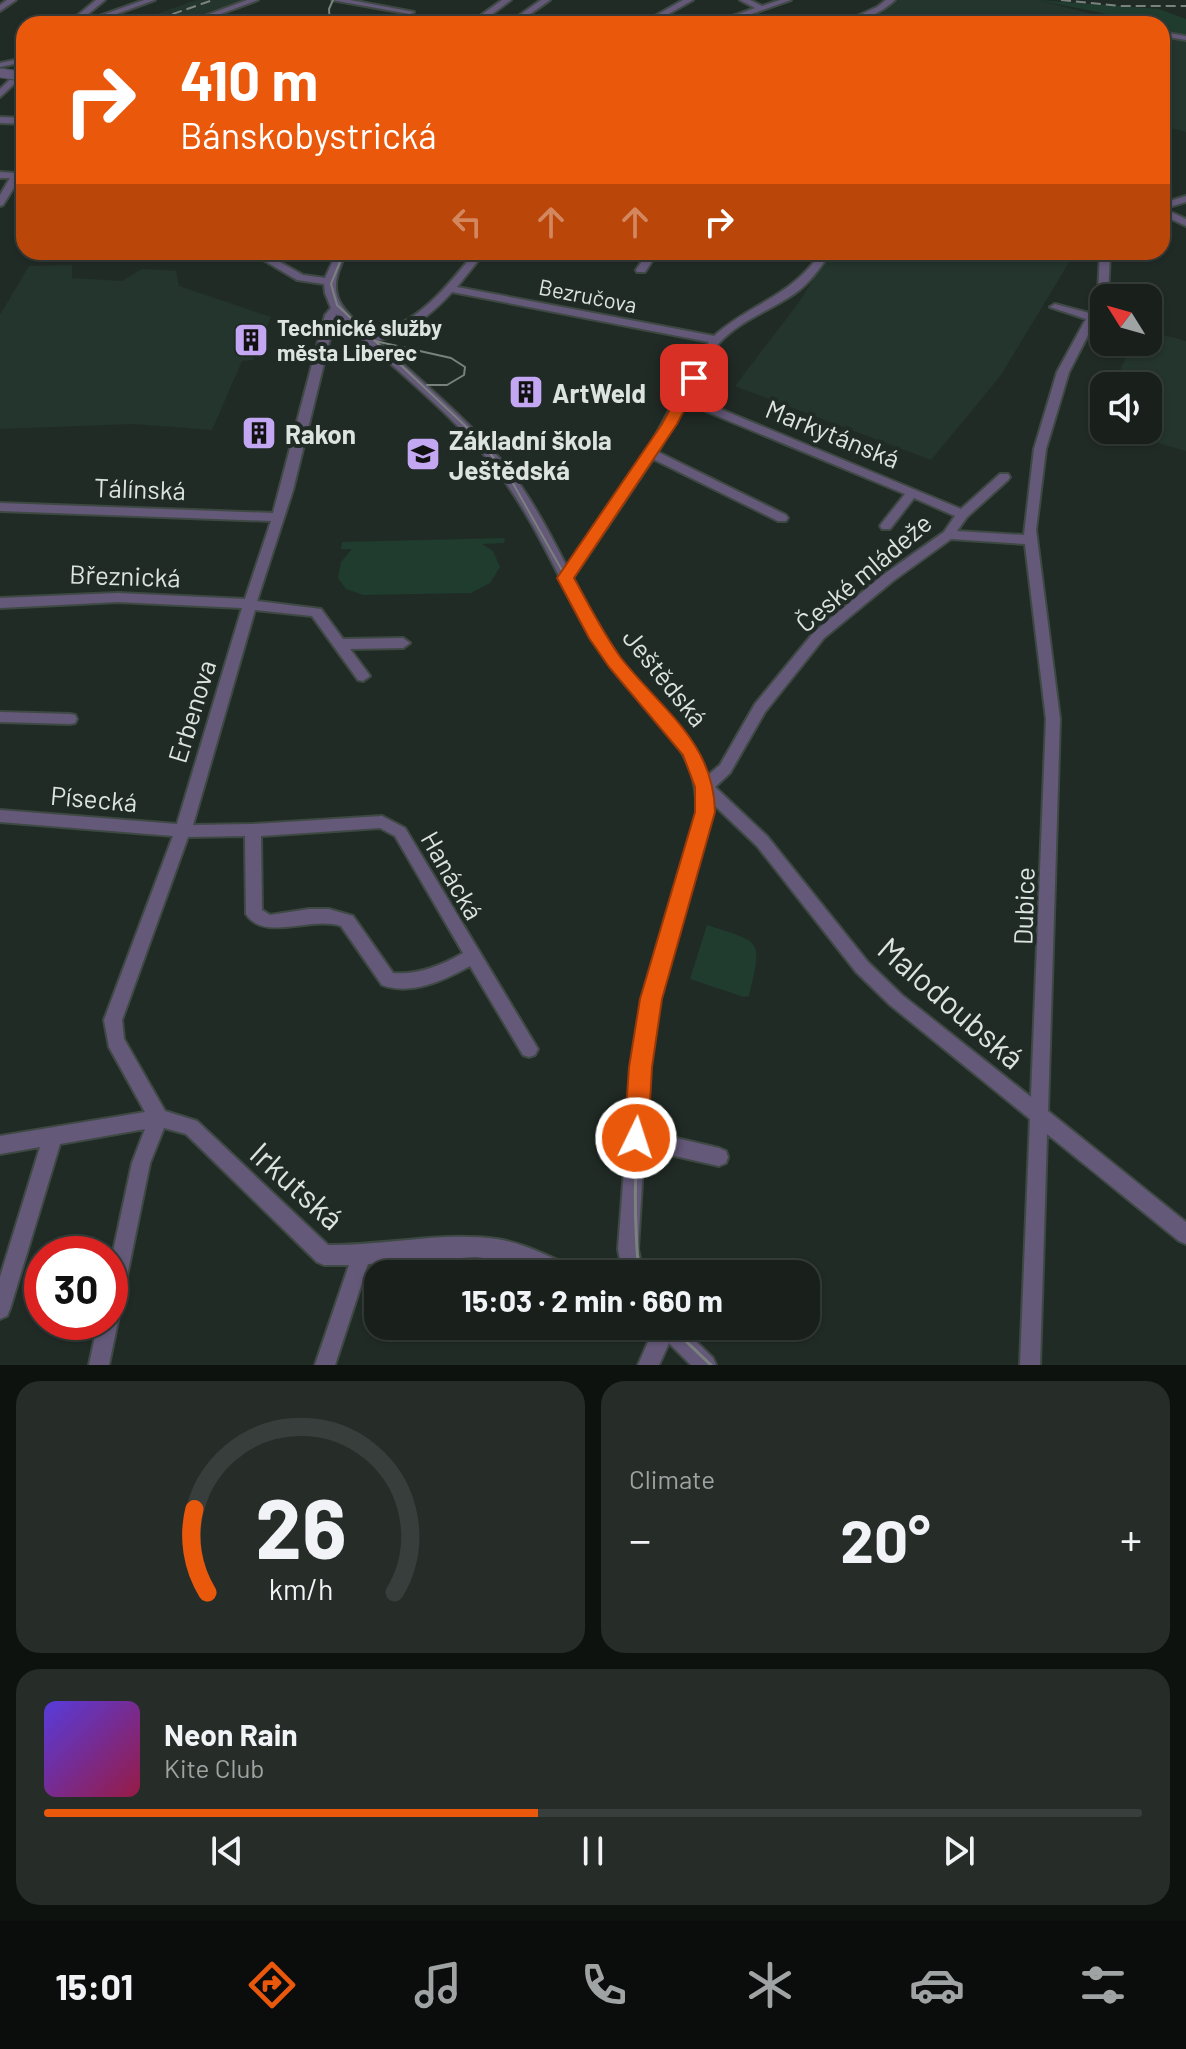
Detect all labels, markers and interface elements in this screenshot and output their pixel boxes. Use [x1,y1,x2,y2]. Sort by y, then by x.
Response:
text: 410 m [180,45,318,112]
icon: right [48,48,152,152]
text: Bánskobystrická [180,113,437,156]
icon: left [445,200,489,244]
icon: ahead [529,200,573,244]
icon: ahead [613,200,657,244]
icon: right [697,200,741,244]
street label: Bezručova [537,273,639,317]
north arrow [1090,284,1162,356]
map controls [1090,284,1162,444]
place label: Technické služby města Liberec [277,314,442,365]
building icon: Technické služby města Liberec [232,321,270,359]
pin [660,344,728,412]
icon: arrive [672,356,716,400]
button: sound [1090,372,1162,444]
building icon: ArtWeld [507,373,545,411]
place label: ArtWeld [552,377,646,408]
street label: Markytánská [762,392,904,474]
building icon: Rakon [240,414,278,452]
place label: Rakon [285,418,356,449]
place label: Základní škola Ještědská [449,424,612,485]
school or university icon: Základní škola Ještědská [404,435,442,473]
street label: Tálínská [94,471,186,505]
street label: České mládeže [789,506,937,638]
street label: Březnická [69,558,181,592]
street label: Ještědská [617,622,715,732]
street label: Erbenova [161,656,221,766]
street label: Písecká [49,779,139,817]
street label: Hanácká [415,825,491,925]
street label: Dubice [1006,867,1040,945]
street label: Malodoubská [871,928,1033,1076]
position arrow [594,1096,678,1180]
street label: Irkutská [244,1133,352,1237]
speed limit sign: 30 [24,1236,128,1340]
text: 15:03 · 2 min · 660 m [461,1282,723,1318]
text: Climate [629,1463,715,1494]
text: 26 [255,1476,346,1576]
text: 20° [840,1503,931,1575]
text: − [629,1512,651,1565]
text: + [1120,1512,1142,1565]
text: km/h [268,1571,333,1606]
text: Neon Rain [164,1716,298,1752]
text: Kite Club [164,1752,265,1783]
icon: previous [205,1829,249,1873]
icon: pause [571,1829,615,1873]
icon: next [937,1829,981,1873]
icon: directions [244,1957,300,2013]
icon: music [410,1957,466,2013]
icon: phone [576,1957,632,2013]
icon: climate [742,1957,798,2013]
icon: car [909,1957,965,2013]
icon: filters [1075,1957,1131,2013]
text: 15:01 [55,1964,133,2007]

